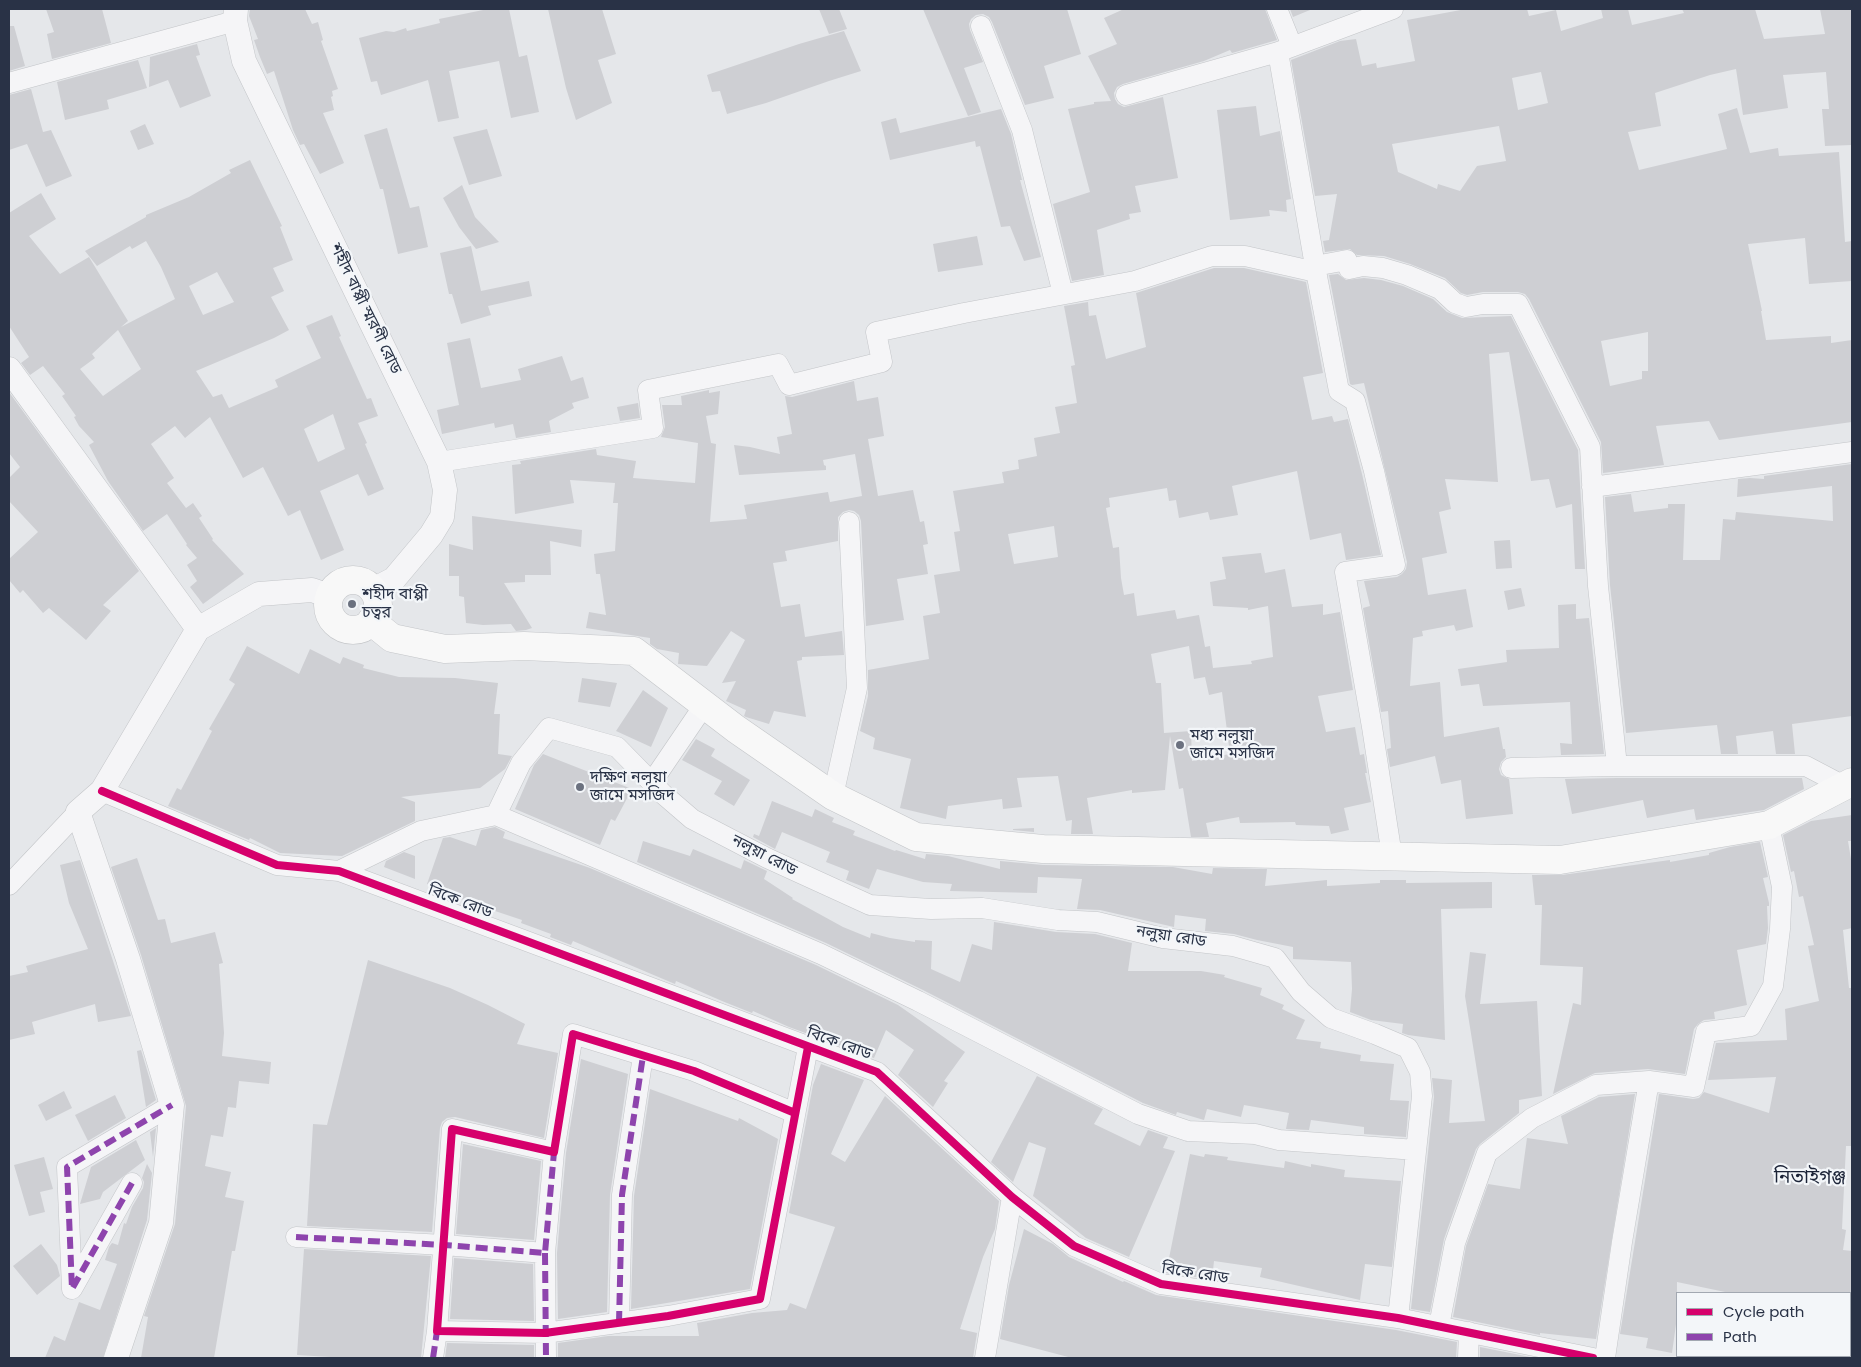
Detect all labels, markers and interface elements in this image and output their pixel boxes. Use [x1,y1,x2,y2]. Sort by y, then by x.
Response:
street label: শহীদ বাপ্পী স্মরণী রোড [325,240,405,378]
place label: শহীদ বাপ্পী চত্বর [362,585,428,623]
marker: শহীদ বাপ্পী চত্বর [346,598,358,610]
place label: মধ্য নলুয়া জামে মসজিদ [1190,726,1275,764]
marker: মধ্য নলুয়া জামে মসজিদ [1174,739,1186,751]
place label: দক্ষিণ নলুয়া জামে মসজিদ [590,768,675,806]
marker: দক্ষিণ নলুয়া জামে মসজিদ [574,781,586,793]
street label: নলুয়া রোড [728,831,800,881]
street label: বিকে রোড [425,881,495,923]
street label: নলুয়া রোড [1135,922,1207,952]
street label: বিকে রোড [804,1023,874,1065]
district label: নিতাইগঞ্জ [1774,1167,1846,1189]
street label: বিকে রোড [1160,1259,1230,1289]
legend [1676,1292,1851,1357]
text: Cycle path [1723,1301,1804,1322]
text: Path [1723,1326,1757,1347]

